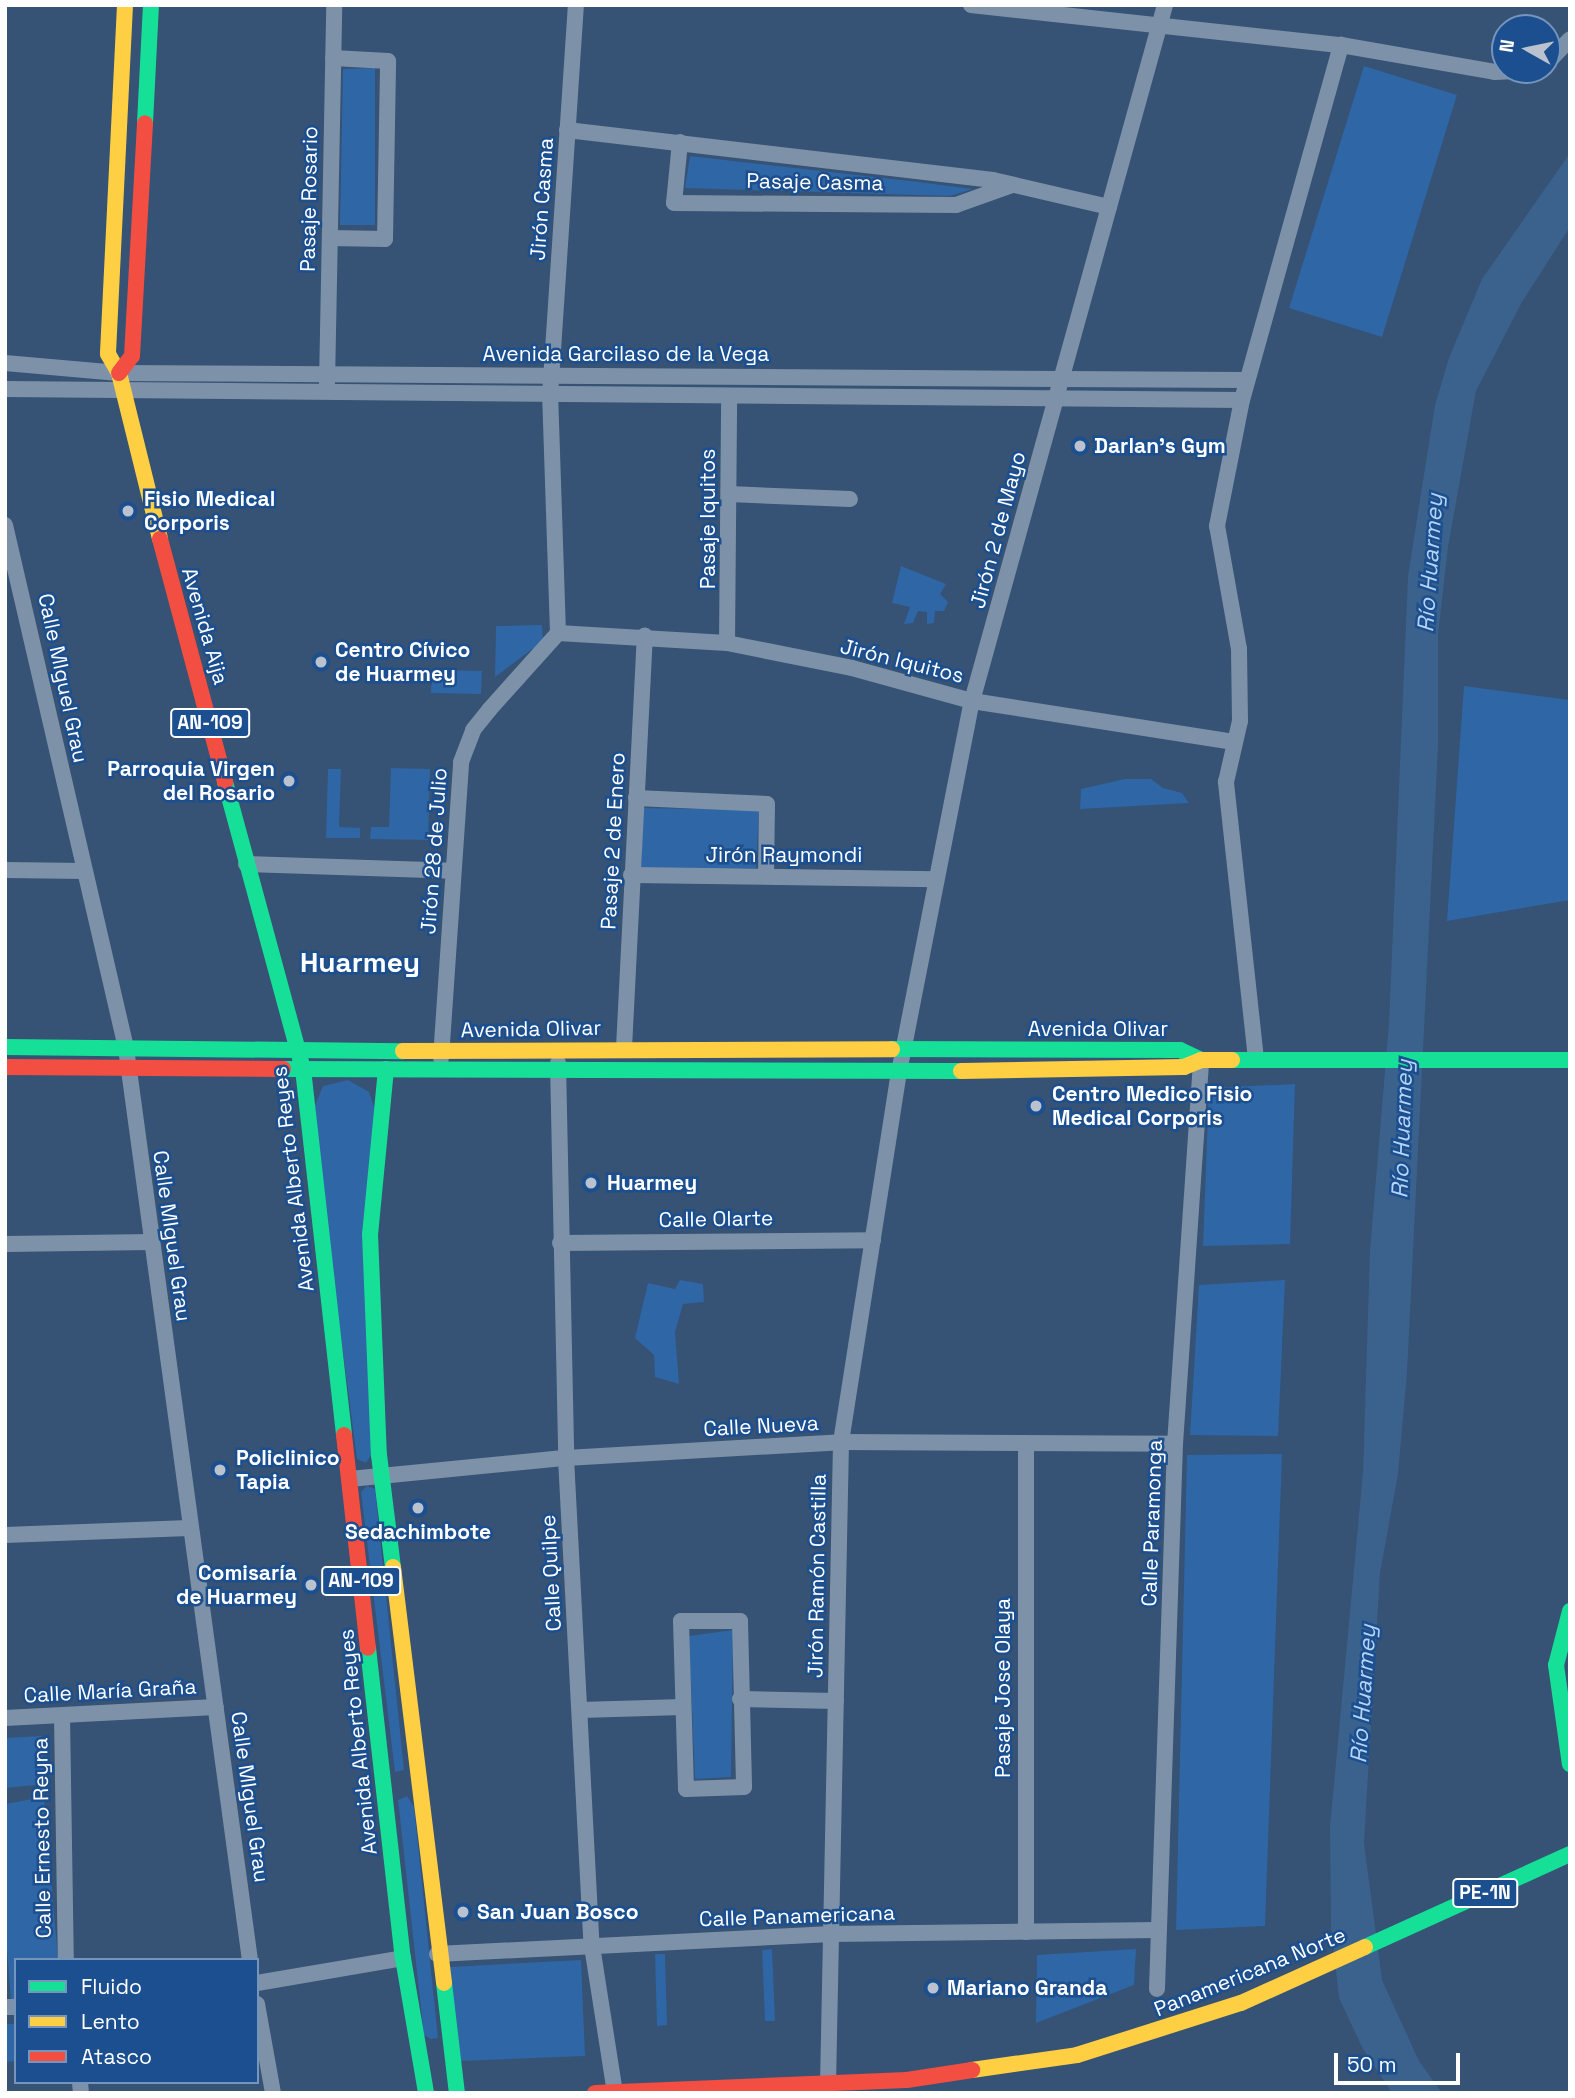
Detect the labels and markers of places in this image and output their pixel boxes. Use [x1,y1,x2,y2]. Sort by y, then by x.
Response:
place label: Darlan's Gym [1094,433,1226,459]
marker: Darlan's Gym [1072,438,1088,454]
place label: Fisio Medical Corporis [144,486,275,536]
marker: Fisio Medical Corporis [118,501,138,521]
place label: Centro Cívico de Huarmey [335,637,470,687]
marker: Centro Cívico de Huarmey [313,654,329,670]
place label: Parroquia Virgen del Rosario [107,756,275,806]
marker: Parroquia Virgen del Rosario [281,773,297,789]
place label: Centro Medico Fisio Medical Corporis [1052,1081,1252,1131]
marker: Centro Medico Fisio Medical Corporis [1026,1096,1046,1116]
place label: Huarmey [607,1170,697,1196]
marker: Huarmey [581,1173,601,1193]
place label: Policlinico Tapia [236,1445,340,1495]
marker: Policlinico Tapia [210,1460,230,1480]
marker: Sedachimbote [410,1500,426,1516]
place label: Sedachimbote [345,1519,491,1545]
place label: Comisaría de Huarmey [176,1560,297,1610]
marker: Comisaría de Huarmey [303,1577,319,1593]
place label: San Juan Bosco [477,1899,639,1925]
marker: San Juan Bosco [455,1904,471,1920]
place label: Mariano Granda [947,1975,1107,2001]
marker: Mariano Granda [925,1980,941,1996]

